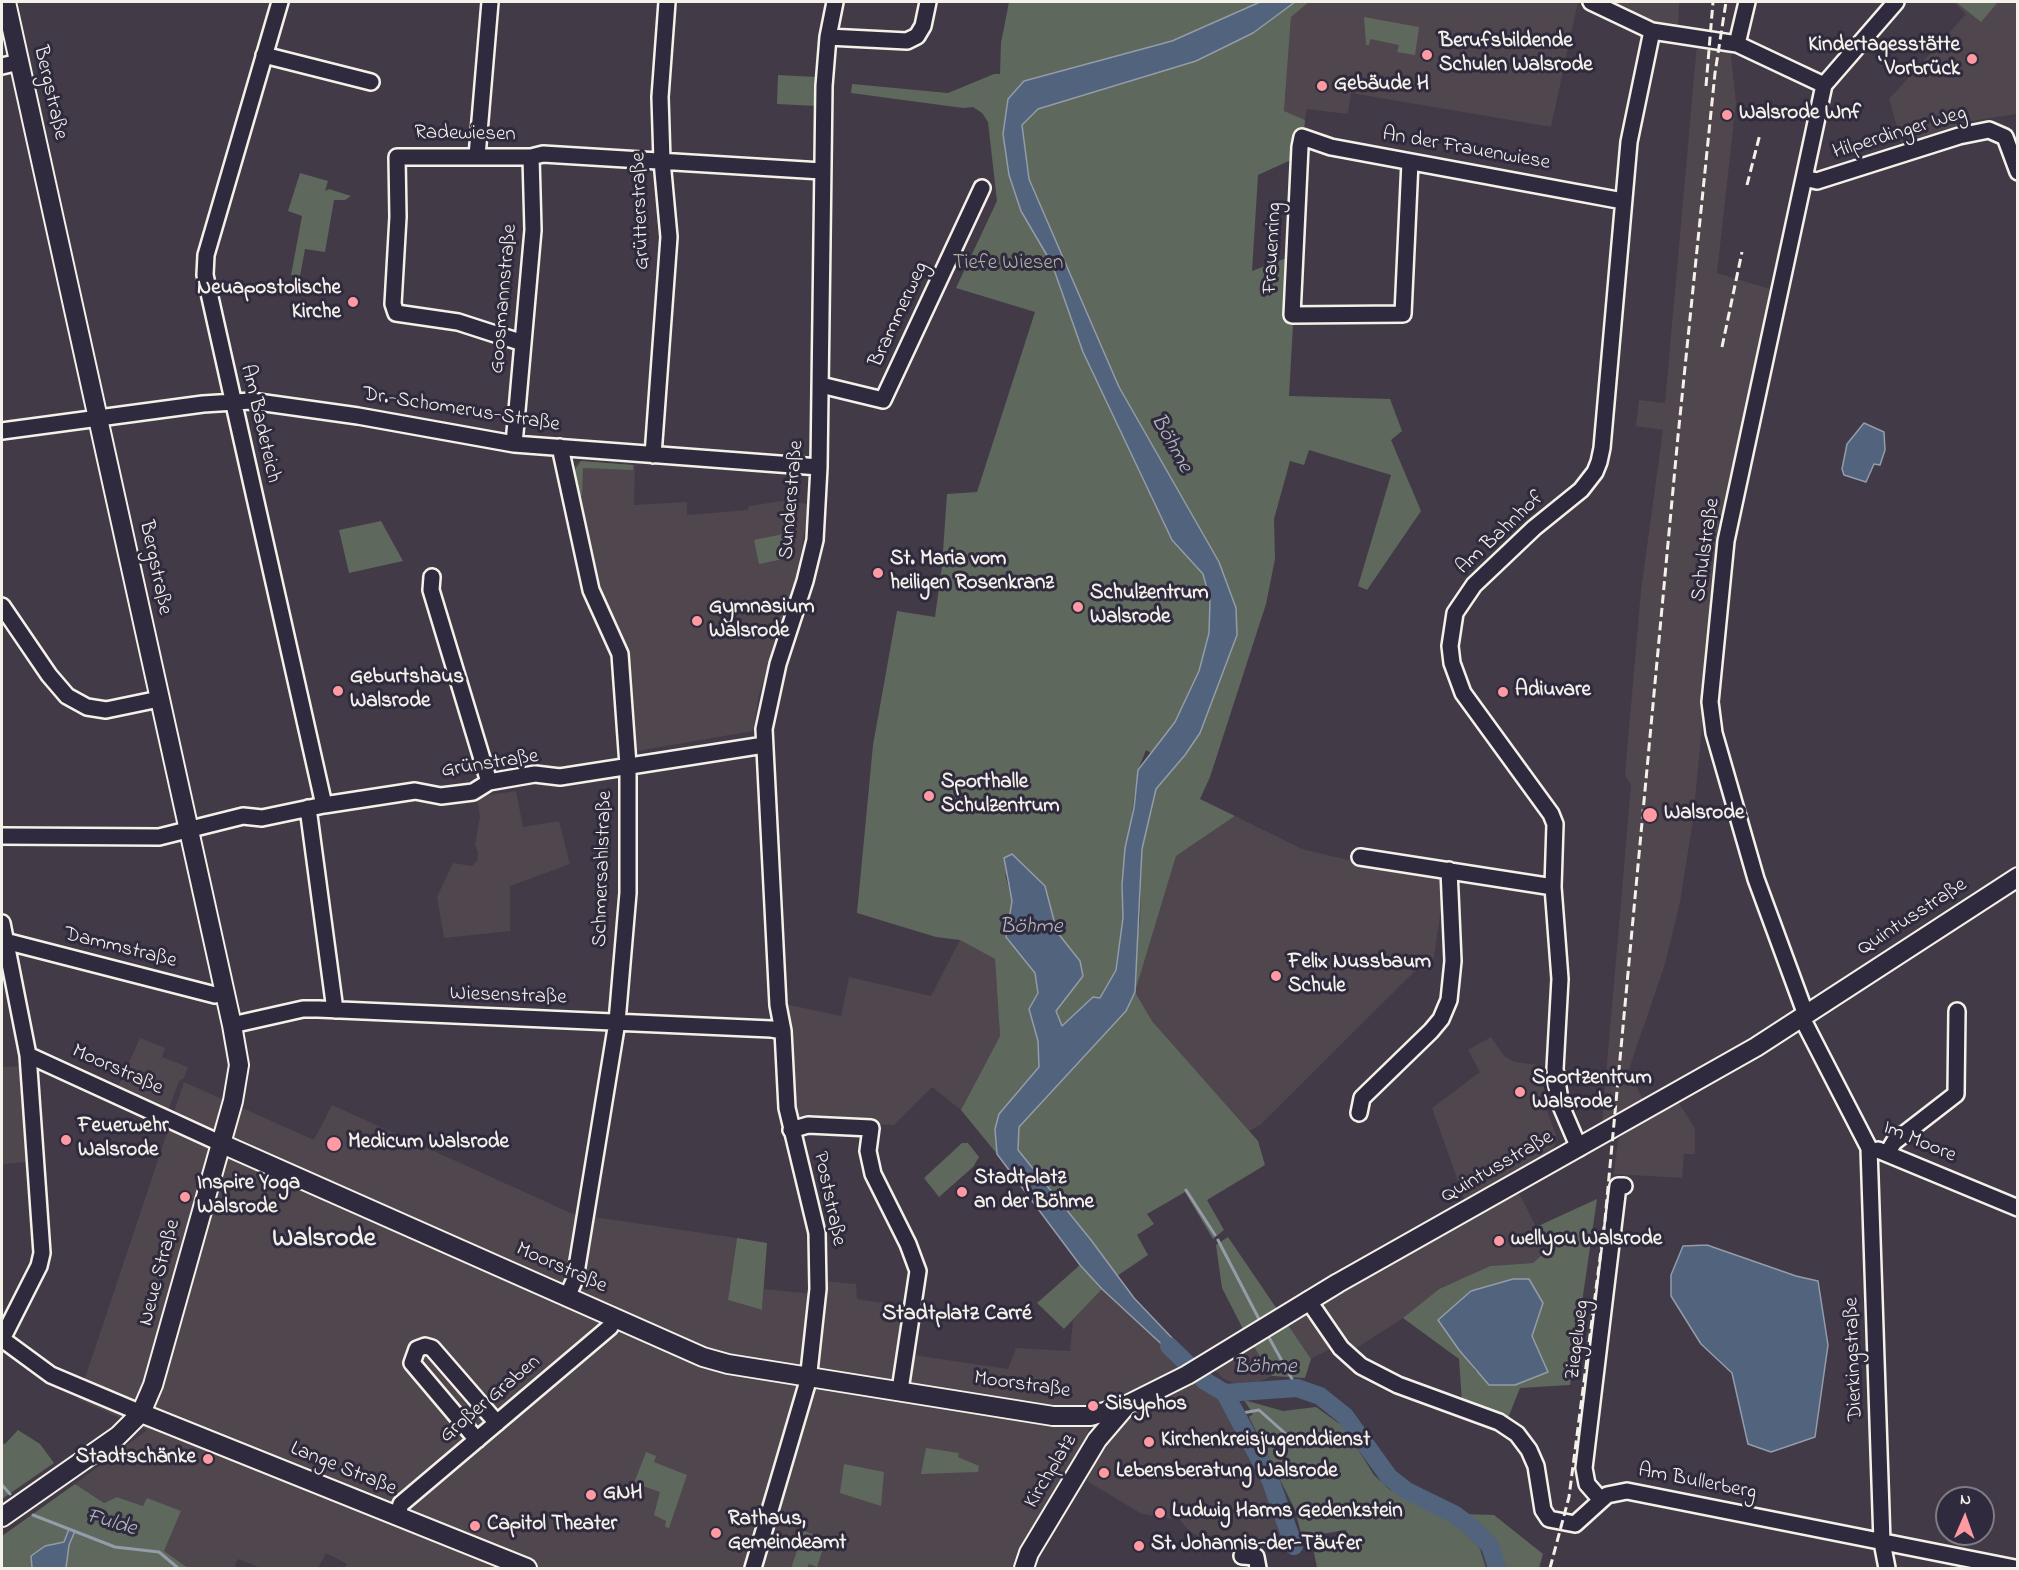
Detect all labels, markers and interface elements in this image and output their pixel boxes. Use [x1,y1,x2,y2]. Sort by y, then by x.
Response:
place label: Berufsbildende Schulen Walsrode [1439,30,1593,80]
place label: Kindertagesstätte Vorbrück [1808,34,1960,84]
street label: Bergstraße [26,44,72,142]
marker: Berufsbildende Schulen Walsrode [1420,48,1434,62]
marker: Kindertagesstätte Vorbrück [1965,52,1979,66]
place label: Gebäude H [1334,73,1429,99]
marker: Gebäude H [1315,79,1329,93]
place label: Walsrode Wnf [1739,102,1861,128]
street label: Hilperdinger Weg [1830,102,1970,166]
marker: Walsrode Wnf [1720,108,1734,122]
street label: Radewiesen [414,122,516,148]
street label: An der Frauenwiese [1380,123,1552,177]
street label: Grütterstraße [627,152,657,270]
street label: Frauenring [1259,202,1289,294]
street label: Goosmannstraße [486,223,524,375]
park label: Tiefe Wiesen [953,252,1063,278]
street label: Brammerweg [865,258,935,372]
place label: Neuapostolische Kirche [197,277,341,327]
marker: Neuapostolische Kirche [346,295,360,309]
street label: Am Badeteich [233,362,285,486]
street label: Dr.-Schomerus-Straße [361,383,561,439]
water label: Böhme [1143,410,1197,478]
street label: Sunderstraße [775,439,811,561]
street label: Am Bahnhof [1452,487,1550,581]
street label: Schulstraße [1687,497,1727,603]
street label: Bergstraße [132,519,176,617]
place label: St. Maria vom heiligen Rosenkranz [890,548,1054,598]
marker: St. Maria vom heiligen Rosenkranz [871,566,885,580]
place label: Schulzentrum Walsrode [1090,582,1209,632]
place label: Gymnasium Walsrode [709,596,815,646]
marker: Schulzentrum Walsrode [1071,600,1085,614]
marker: Gymnasium Walsrode [690,614,704,628]
place label: Geburtshaus Walsrode [350,666,464,716]
place label: Adiuvare [1515,679,1591,705]
marker: Geburtshaus Walsrode [331,684,345,698]
marker: Adiuvare [1496,685,1510,699]
street label: Grünstraße [440,745,540,785]
place label: Sporthalle Schulzentrum [941,771,1060,821]
marker: Sporthalle Schulzentrum [922,789,936,803]
street label: Schmersahlstraße [589,790,619,948]
place label: Walsrode [1664,802,1744,828]
marker: Walsrode [1641,806,1659,824]
street label: Quintusstraße [1854,873,1972,963]
water label: Böhme [1000,915,1062,941]
street label: Dammstraße [61,923,179,975]
place label: Felix Nussbaum Schule [1288,951,1431,1001]
marker: Felix Nussbaum Schule [1269,969,1283,983]
street label: Wiesenstraße [449,982,567,1012]
street label: Moorstraße [68,1040,166,1102]
place label: Sportzentrum Walsrode [1532,1067,1652,1117]
marker: Sportzentrum Walsrode [1513,1085,1527,1099]
place label: Feuerwehr Walsrode [78,1115,169,1165]
street label: Im Moore [1879,1116,1959,1170]
street label: Quintusstraße [1437,1126,1559,1210]
place label: Medicum Walsrode [348,1131,509,1157]
marker: Feuerwehr Walsrode [59,1133,73,1147]
marker: Medicum Walsrode [325,1135,343,1153]
street label: Poststraße [806,1150,850,1248]
place label: Stadtplatz an der Böhme [974,1167,1094,1217]
place label: Inspire Yoga Walsrode [197,1172,300,1222]
marker: Stadtplatz an der Böhme [955,1185,969,1199]
marker: Inspire Yoga Walsrode [178,1190,192,1204]
street label: Neue Straße [135,1217,187,1329]
district label: Walsrode [272,1225,376,1257]
place label: wellyou Walsrode [1511,1228,1662,1254]
marker: wellyou Walsrode [1492,1234,1506,1248]
street label: Moorstraße [512,1238,610,1300]
street label: Dierkingstraße [1840,1297,1870,1421]
street label: Ziegelweg [1562,1299,1596,1381]
district label: Stadtplatz Carré [882,1302,1032,1328]
street label: Großer Graben [435,1351,547,1449]
water label: Böhme [1234,1355,1296,1381]
street label: Moorstraße [972,1367,1072,1405]
place label: Sisyphos [1105,1393,1187,1419]
marker: Sisyphos [1086,1399,1100,1413]
place label: Kirchenkreisjugenddienst [1161,1429,1370,1455]
street label: Kirchplatz [1020,1431,1084,1513]
marker: Kirchenkreisjugenddienst [1142,1435,1156,1449]
street label: Lange Straße [286,1437,400,1503]
place label: Stadtschänke [76,1446,196,1472]
marker: Stadtschänke [201,1452,215,1466]
street label: Am Bullerberg [1636,1459,1758,1507]
place label: Lebensberatung Walsrode [1116,1460,1338,1486]
marker: Lebensberatung Walsrode [1097,1466,1111,1480]
place label: GNH [603,1482,643,1508]
north arrow [1935,1486,1995,1546]
marker: GNH [584,1488,598,1502]
text: N [1960,1488,1971,1512]
place label: Ludwig Harms Gedenkstein [1172,1500,1403,1526]
water label: Fulde [83,1504,139,1544]
marker: Ludwig Harms Gedenkstein [1153,1506,1167,1520]
place label: Rathaus, Gemeindeamt [728,1508,846,1558]
place label: Capitol Theater [487,1513,617,1539]
marker: Capitol Theater [468,1519,482,1533]
marker: Rathaus, Gemeindeamt [709,1526,723,1540]
place label: St. Johannis-der-Täufer [1151,1533,1362,1559]
marker: St. Johannis-der-Täufer [1132,1539,1146,1553]

